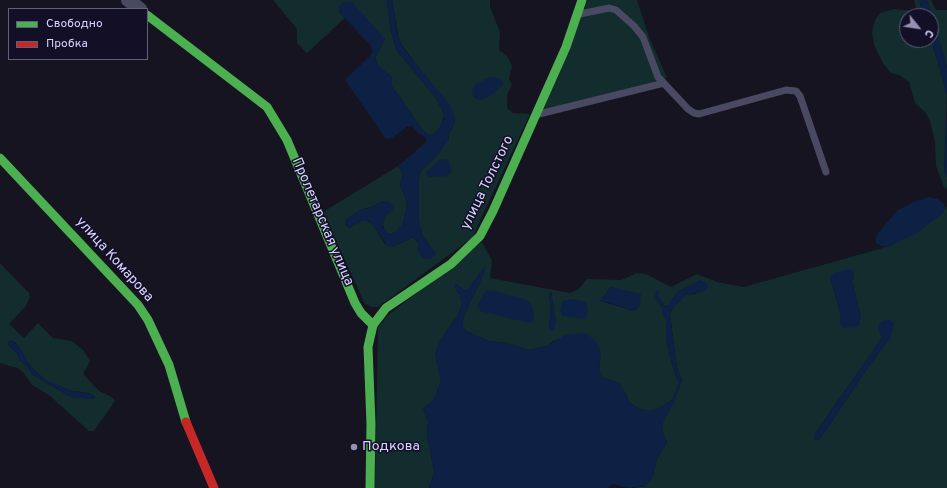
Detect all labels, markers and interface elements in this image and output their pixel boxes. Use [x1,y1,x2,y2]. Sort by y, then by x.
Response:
legend [8,8,148,60]
north arrow [899,8,939,48]
text: Свободно [46,16,103,32]
text: С [921,27,936,40]
text: Пробка [46,36,88,52]
street label: улица Толстого [458,133,518,233]
street label: Пролетарская улица [287,155,357,289]
street label: улица Комарова [71,214,157,306]
place label: Подкова [362,439,420,455]
marker: Подкова [349,442,359,452]

